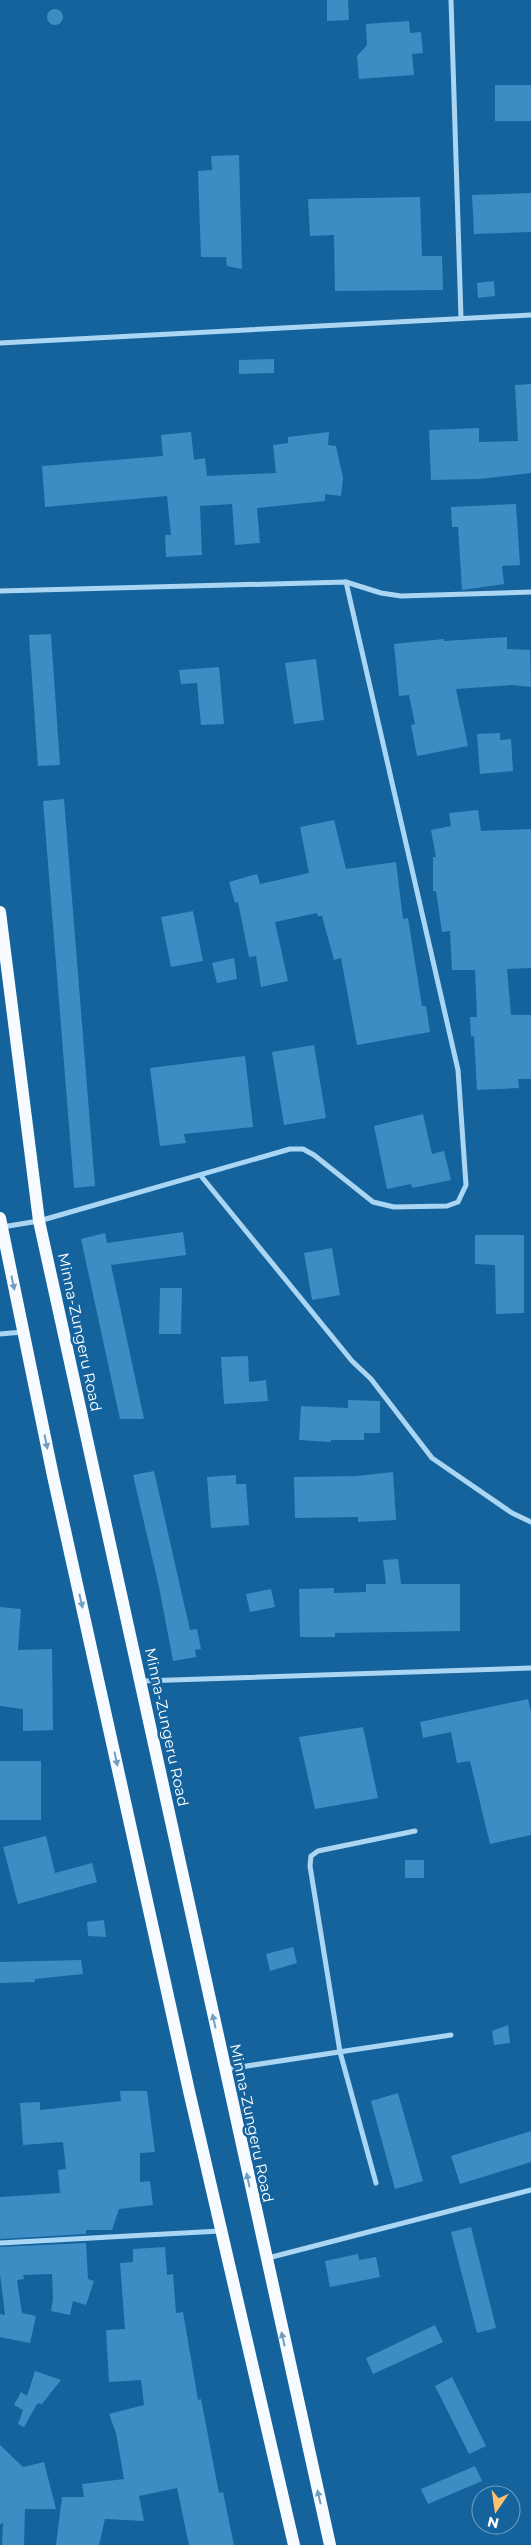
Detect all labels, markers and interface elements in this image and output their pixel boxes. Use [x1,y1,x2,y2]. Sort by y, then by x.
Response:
street label: Minna-Zungeru Road [54,1251,106,1413]
one-way arrow [9,1275,17,1290]
one-way arrow [42,1434,50,1449]
one-way arrow [77,1593,85,1608]
street label: Minna-Zungeru Road [141,1646,193,1808]
one-way arrow [112,1752,120,1767]
one-way arrow [210,2014,218,2029]
street label: Minna-Zungeru Road [226,2042,278,2204]
one-way arrow [244,2173,252,2188]
one-way arrow [279,2330,287,2346]
north arrow [471,2485,521,2535]
one-way arrow [315,2490,323,2505]
text: N [486,2513,501,2533]

